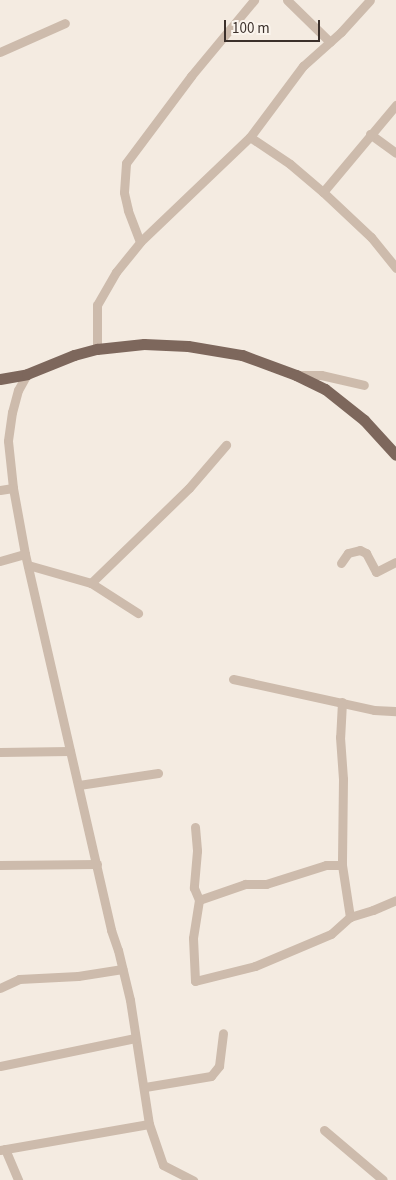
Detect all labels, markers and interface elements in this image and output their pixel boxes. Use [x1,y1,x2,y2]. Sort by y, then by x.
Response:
scale bar [226,10,322,42]
text: 100 m [232,18,270,39]

